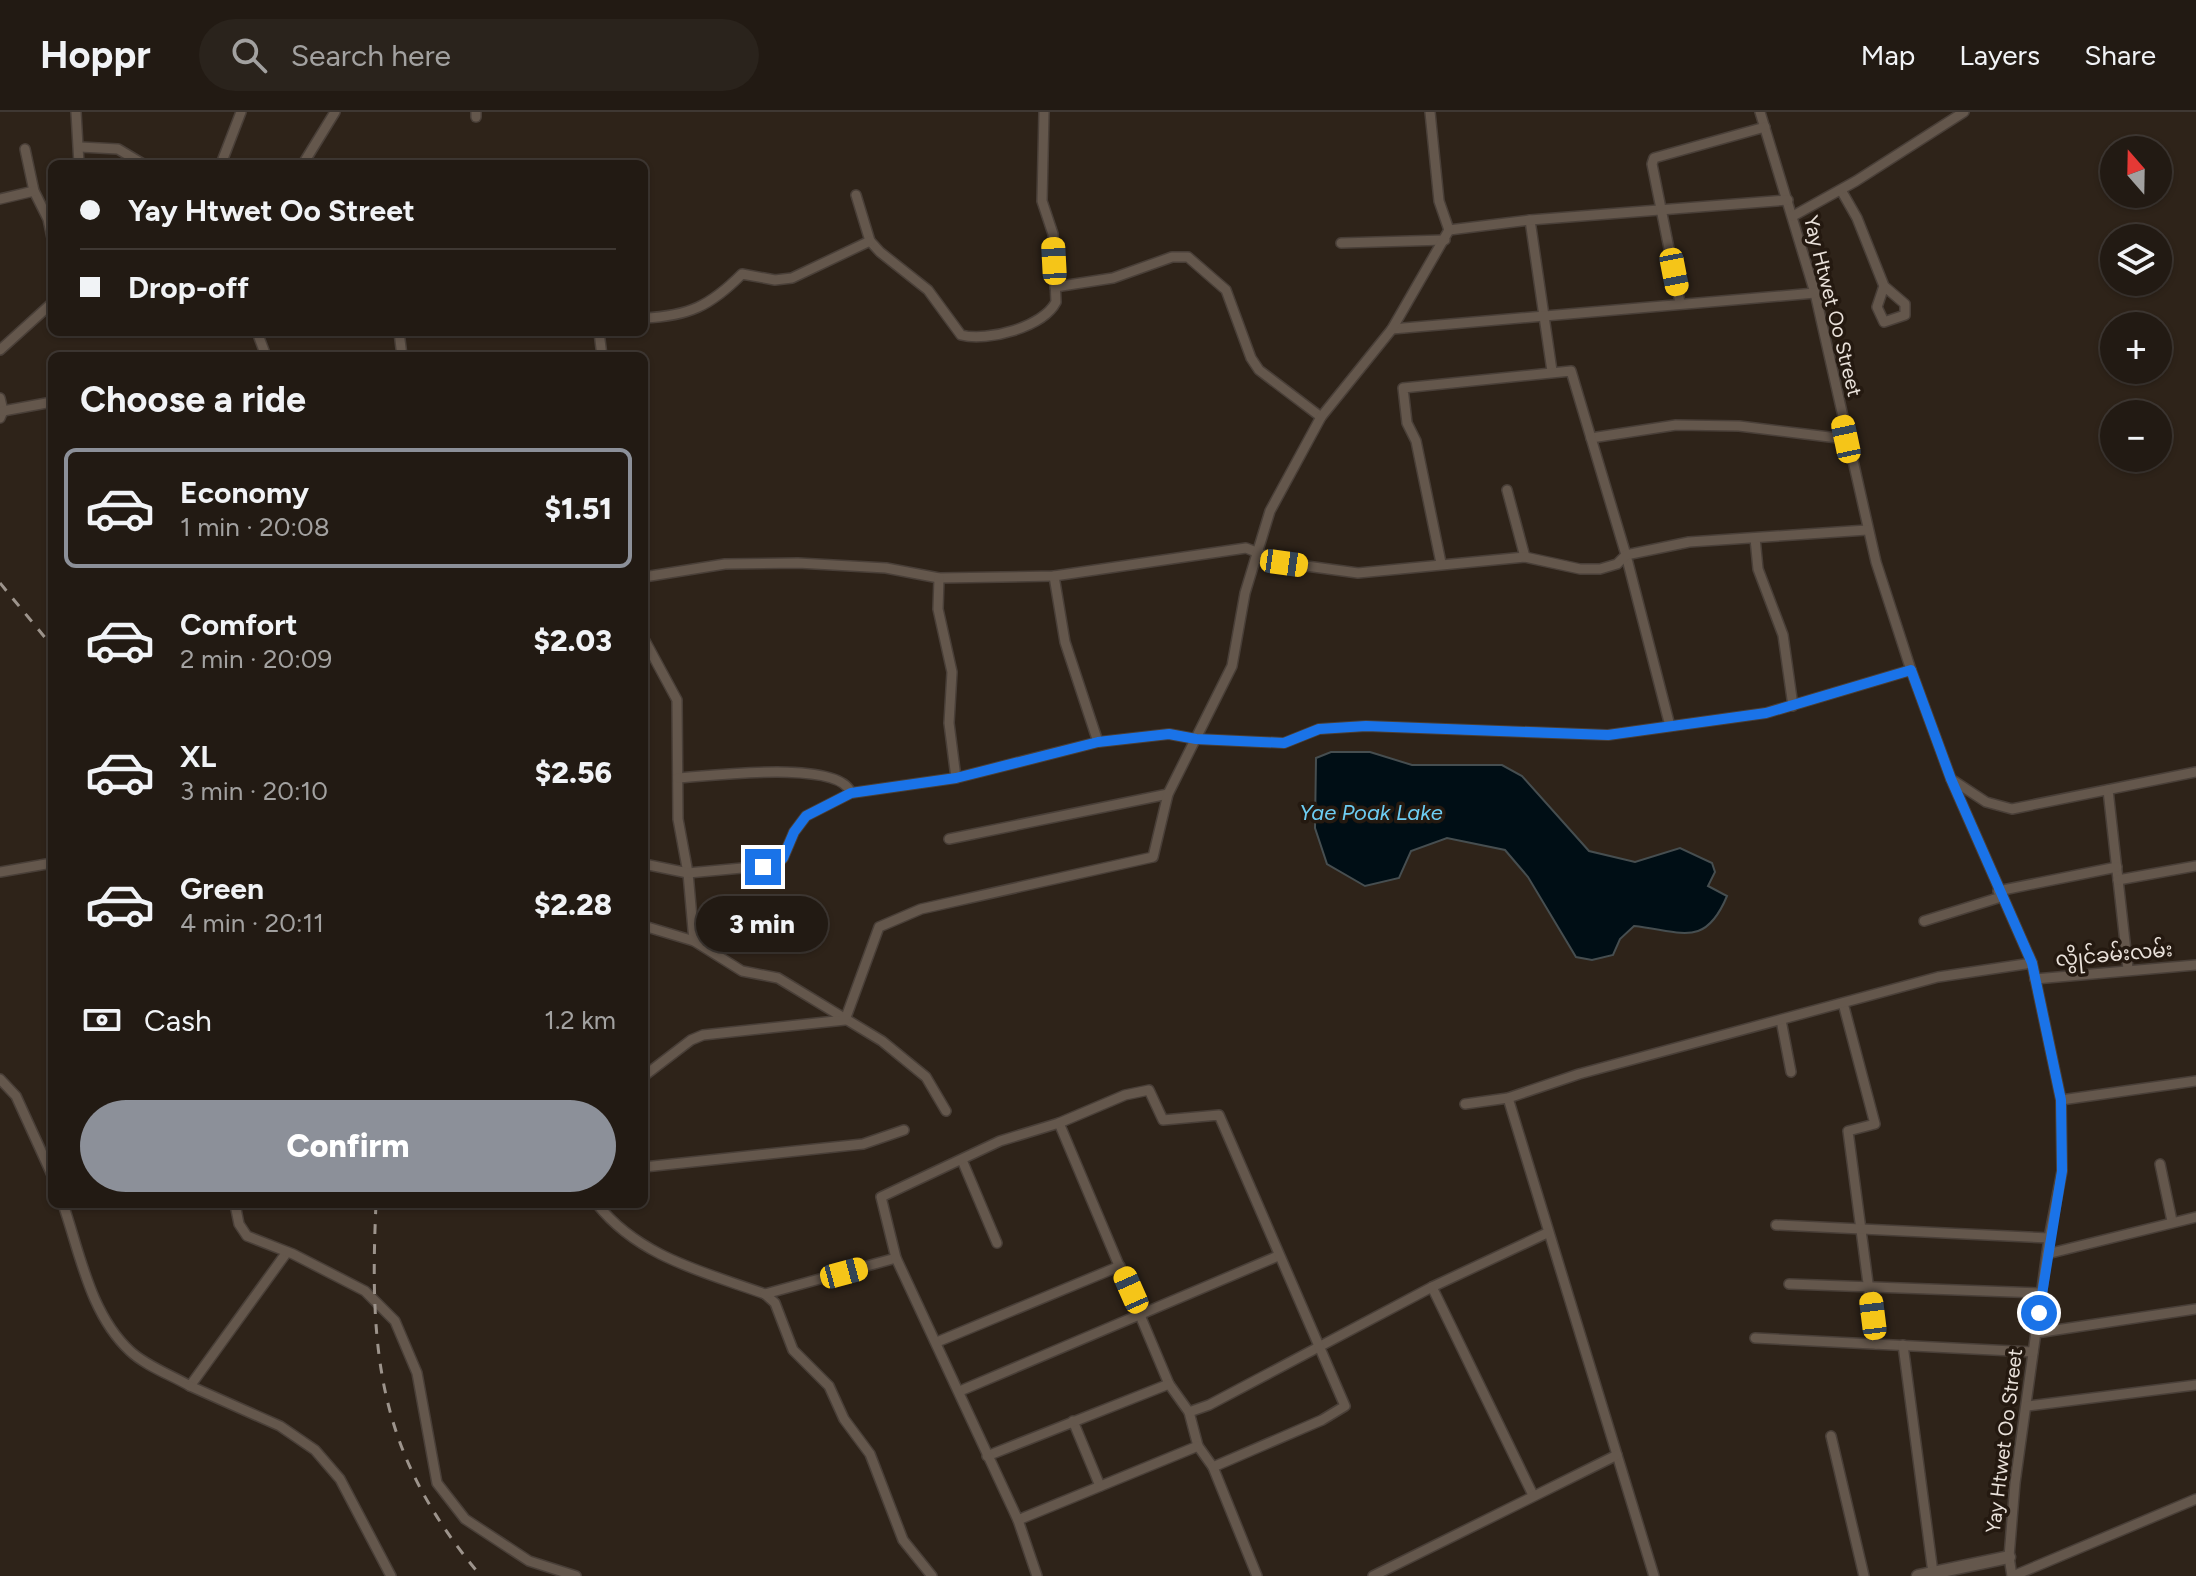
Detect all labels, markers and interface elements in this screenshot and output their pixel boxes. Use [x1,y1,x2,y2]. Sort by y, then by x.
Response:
search box [199,19,759,91]
text: Hoppr [40,32,151,78]
icon: search [227,33,271,77]
text: Search here [291,37,451,74]
text: Map [1861,38,1915,72]
text: Layers [1959,38,2040,72]
text: Share [2084,38,2156,72]
north arrow [2100,136,2172,208]
map controls [2100,136,2172,472]
text: Yay Htwet Oo Street [128,192,415,229]
street label: Yay Htwet Oo Street [1799,213,1867,399]
button: layers [2100,224,2172,296]
car [1041,236,1067,286]
car [1658,246,1690,298]
text: Drop-off [128,269,249,306]
button: + [2100,312,2172,384]
text: Choose a ride [80,378,306,421]
button: − [2100,400,2172,472]
car [1829,413,1863,465]
icon: car [84,472,156,544]
text: Economy [180,474,309,511]
text: $1.51 [544,490,612,527]
text: 1 min · 20:08 [180,511,330,543]
car [1259,548,1309,578]
icon: car [84,604,156,676]
text: Comfort [180,606,298,643]
text: $2.03 [533,622,612,659]
text: 2 min · 20:09 [180,643,332,675]
icon: car [84,736,156,808]
text: XL [180,738,216,775]
text: $2.56 [535,754,612,791]
text: 3 min · 20:10 [180,775,328,807]
water label: Yae Poak Lake [1299,799,1443,826]
route end [745,849,781,885]
icon: car [84,868,156,940]
text: Green [180,870,264,907]
text: $2.28 [534,886,612,923]
callout: 3 min [697,895,829,951]
text: 4 min · 20:11 [180,907,324,939]
text: 3 min [729,908,795,940]
street label: လွိုင်ခမ်းလမ်း [2054,935,2174,975]
icon: cash [80,998,124,1042]
text: Cash [144,1002,212,1039]
text: 1.2 km [544,1004,616,1036]
button: Confirm [80,1100,616,1192]
car [818,1255,870,1291]
car [1110,1263,1152,1317]
car [1858,1291,1888,1341]
route start [2021,1295,2057,1331]
street label: Yay Htwet Oo Street [1981,1347,2027,1535]

